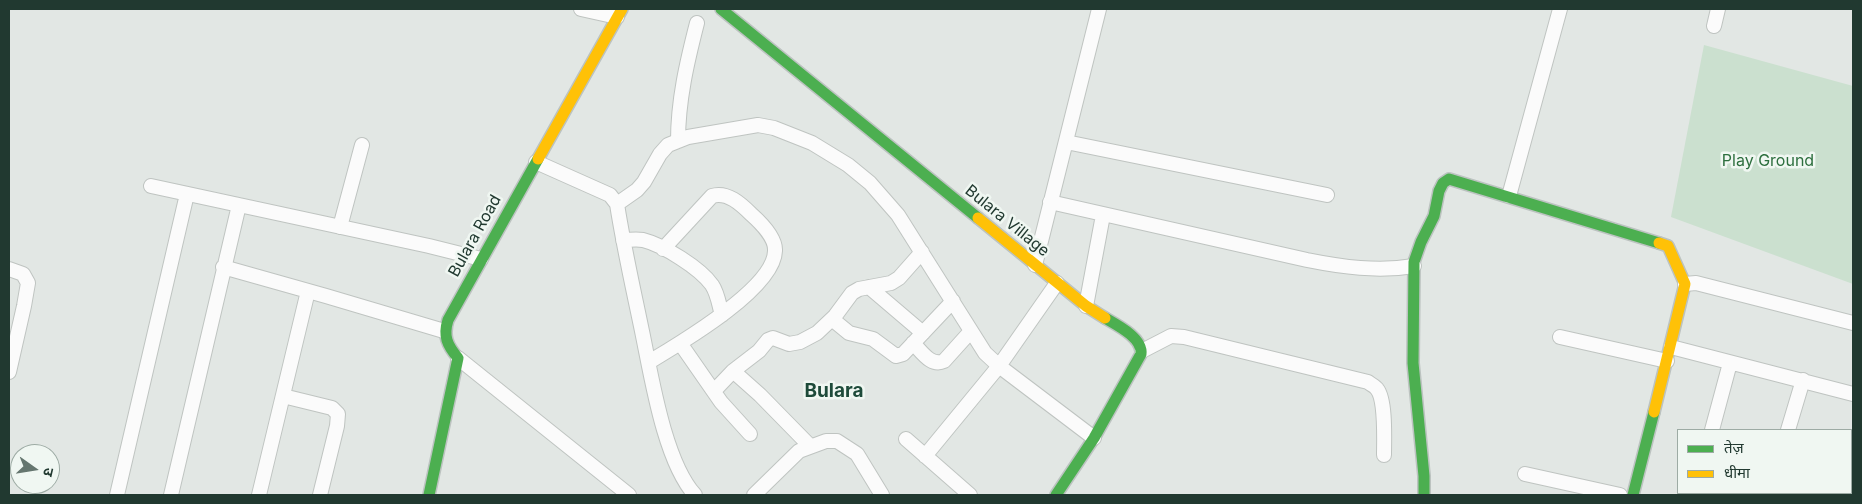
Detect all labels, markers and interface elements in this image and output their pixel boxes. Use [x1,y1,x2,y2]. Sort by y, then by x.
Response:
park label: Play Ground [1722,151,1814,171]
street label: Bulara Village [961,181,1053,261]
street label: Bulara Road [445,192,505,280]
district label: Bulara [804,380,864,402]
legend [1677,429,1852,494]
text: तेज़ [1724,438,1744,457]
north arrow [10,444,60,494]
text: धीमा [1724,463,1750,482]
text: उ [40,466,58,478]

